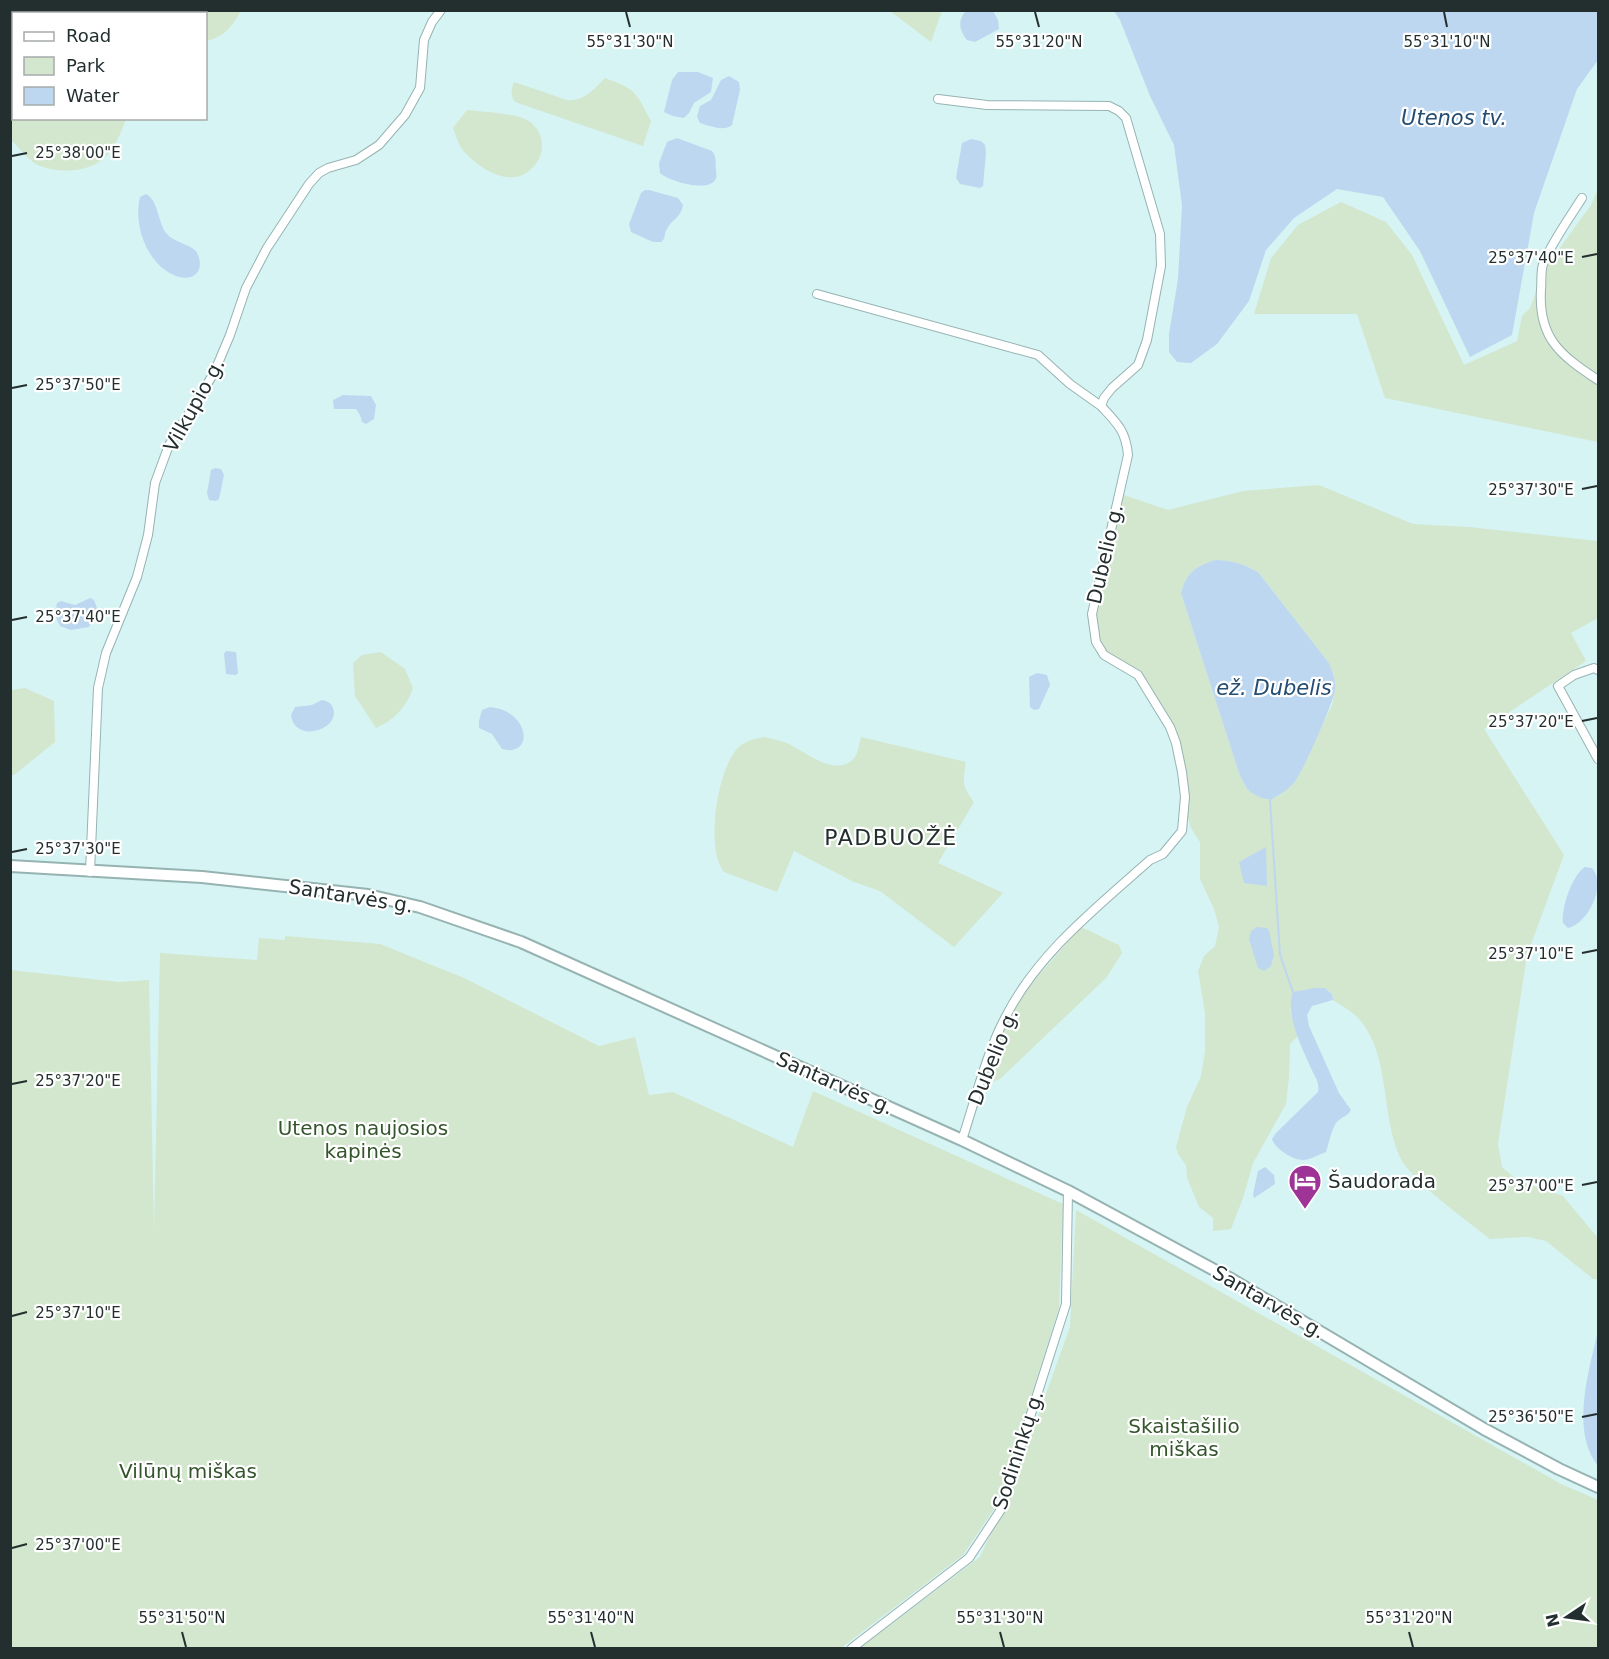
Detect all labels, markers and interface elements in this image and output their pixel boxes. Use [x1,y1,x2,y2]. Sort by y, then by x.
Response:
legend [12,12,207,120]
text: Road [66,25,111,46]
text: 55°31'30"N [586,33,674,51]
text: 55°31'20"N [995,33,1083,51]
text: 55°31'10"N [1403,33,1491,51]
text: Park [66,55,105,76]
text: Water [66,85,120,106]
water label: Utenos tv. [1401,106,1507,130]
text: 25°38'00"E [35,144,121,162]
text: 25°37'40"E [1488,249,1574,267]
street label: Vilkupio g. [158,354,230,456]
text: 25°37'50"E [35,376,121,394]
text: 25°37'30"E [1488,481,1574,499]
street label: Dubelio g. [1082,502,1128,606]
text: 25°37'40"E [35,608,121,626]
water label: ež. Dubelis [1216,676,1332,700]
text: 25°37'20"E [1488,713,1574,731]
district label: PADBUOŽĖ [824,825,958,850]
text: 25°37'30"E [35,840,121,858]
street label: Santarvės g. [287,874,415,918]
text: 25°37'10"E [1488,945,1574,963]
street label: Dubelio g. [963,1005,1023,1109]
street label: Santarvės g. [773,1046,897,1120]
text: 25°37'20"E [35,1072,121,1090]
park label: Utenos naujosios kapinės [278,1116,448,1163]
hotel icon: Šaudorada [1287,1163,1323,1210]
place label: Šaudorada [1328,1169,1436,1193]
text: 25°37'00"E [1488,1177,1574,1195]
street label: Santarvės g. [1208,1260,1330,1344]
text: 25°37'10"E [35,1304,121,1322]
street label: Sodininkų g. [987,1387,1049,1513]
text: 25°36'50"E [1488,1408,1574,1426]
park label: Skaistašilio miškas [1128,1414,1240,1461]
park label: Vilūnų miškas [119,1459,257,1483]
text: 25°37'00"E [35,1536,121,1554]
north arrow [1537,1587,1597,1647]
text: 55°31'50"N [138,1609,226,1627]
text: 55°31'40"N [547,1609,635,1627]
text: 55°31'30"N [956,1609,1044,1627]
text: 55°31'20"N [1365,1609,1453,1627]
text: N [1542,1612,1564,1629]

